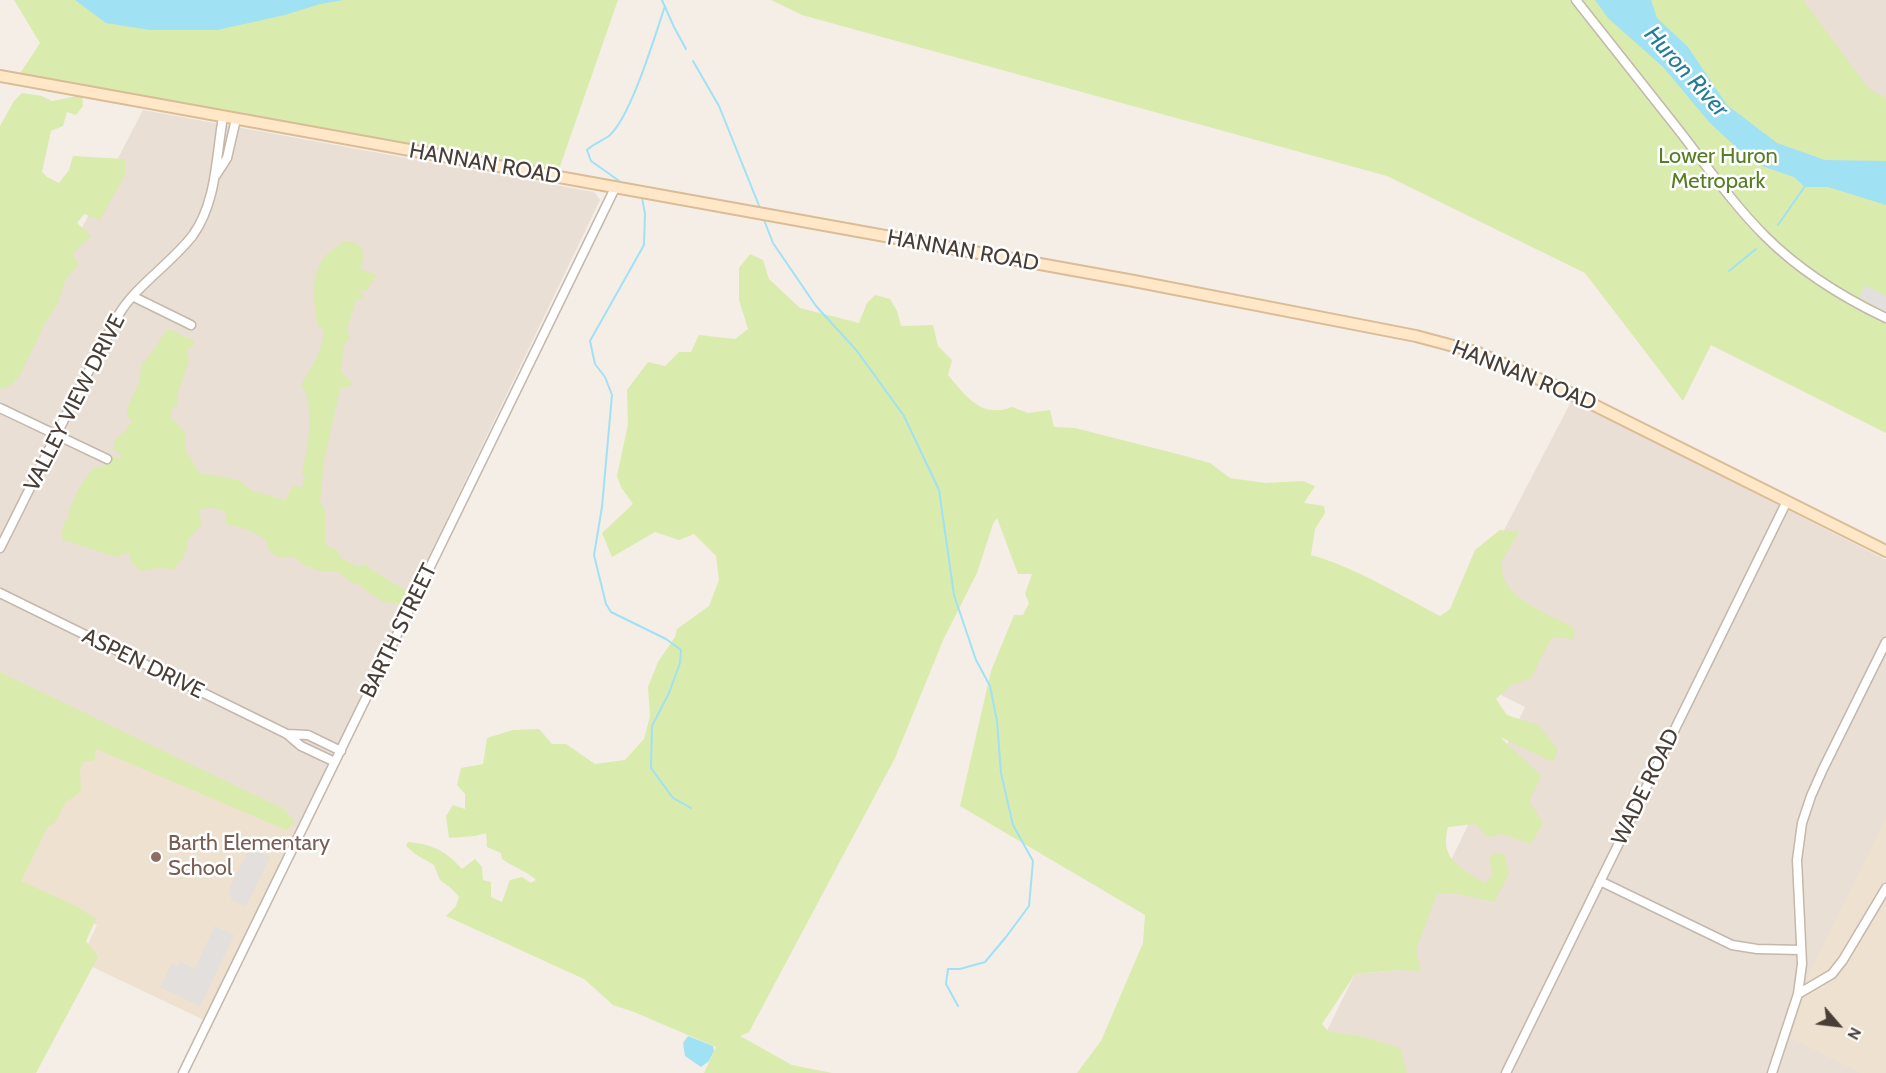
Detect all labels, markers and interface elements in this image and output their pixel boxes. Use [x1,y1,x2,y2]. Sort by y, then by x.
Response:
water label: Huron River [1638,21,1734,123]
street label: HANNAN ROAD [407,138,563,190]
park label: Lower Huron Metropark [1658,144,1778,196]
street label: HANNAN ROAD [885,225,1041,277]
street label: VALLEY VIEW DRIVE [19,310,131,496]
street label: HANNAN ROAD [1448,335,1600,417]
street label: BARTH STREET [355,560,443,702]
street label: ASPEN DRIVE [78,623,208,705]
street label: WADE ROAD [1606,725,1686,849]
place label: Barth Elementary School [168,831,330,882]
marker: Barth Elementary School [149,850,163,864]
north arrow [1808,995,1868,1055]
text: N [1843,1024,1865,1043]

